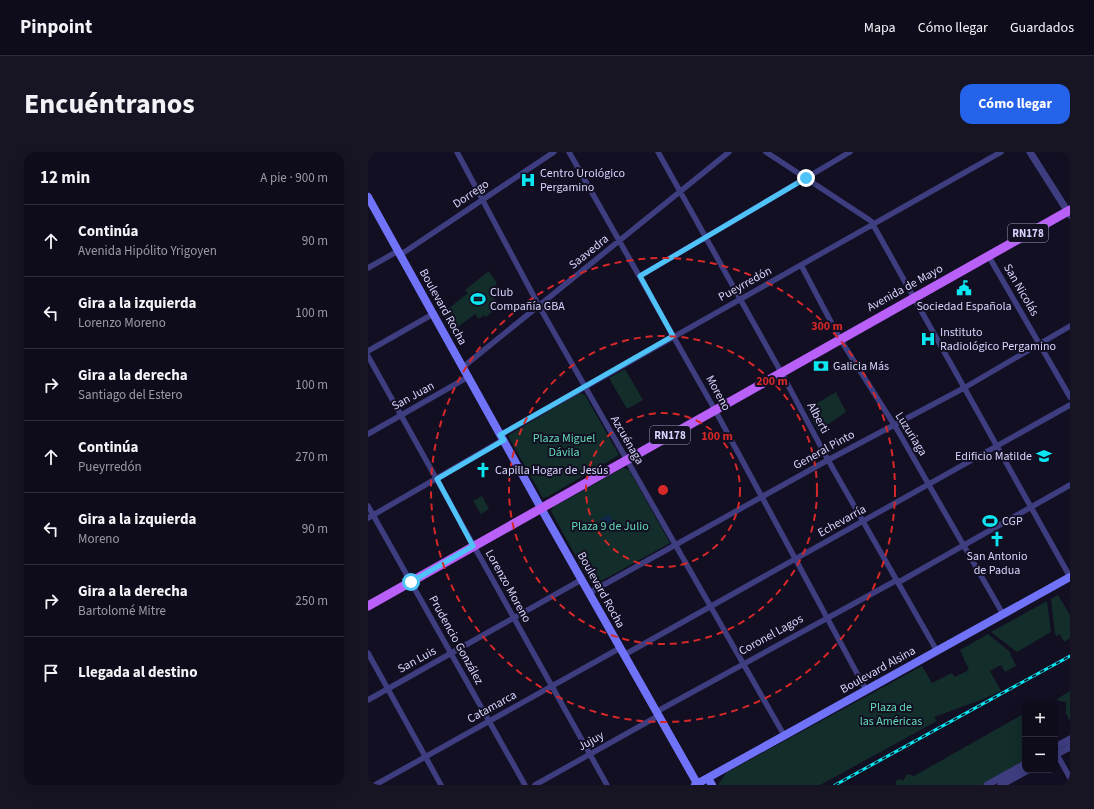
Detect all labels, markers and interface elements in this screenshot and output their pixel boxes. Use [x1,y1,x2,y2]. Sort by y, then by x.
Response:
text: Pinpoint [20,14,92,41]
text: Mapa [864,18,896,38]
text: Cómo llegar [918,18,988,38]
text: Guardados [1010,18,1074,38]
text: Encuéntranos [24,84,195,124]
button: Cómo llegar [960,84,1070,124]
place label: Centro Urológico Pergamino [540,165,625,196]
text: 12 min [40,166,90,190]
text: A pie · 900 m [260,169,328,187]
route end [797,169,815,187]
hospital icon: Centro Urológico Pergamino [519,171,537,189]
street label: Dorrego [450,176,492,212]
text: Continúa [78,221,139,242]
road number: RN178 [1008,224,1048,242]
icon: ahead [40,230,62,252]
street label: Saavedra [566,231,612,273]
text: 90 m [302,232,328,250]
text: Avenida Hipólito Yrigoyen [78,242,217,260]
street label: Avenida de Mayo [864,260,946,316]
street label: San Nicolás [999,261,1043,319]
street label: Pueyrredón [715,262,775,306]
street label: Boulevard Rocha [415,266,471,348]
public building icon: Sociedad Española [955,279,973,297]
place label: Club Compañía GBA [490,284,565,315]
sports icon: Club Compañía GBA [469,290,487,308]
text: Gira a la izquierda [78,293,197,314]
place label: Sociedad Española [916,298,1012,315]
icon: left [40,302,62,324]
text: 100 m [295,304,328,322]
text: Lorenzo Moreno [78,314,166,332]
text: 300 m [811,318,843,335]
place label: Instituto Radiológico Pergamino [940,324,1056,355]
hospital icon: Instituto Radiológico Pergamino [919,330,937,348]
bank icon: Galicia Más [812,357,830,375]
place label: Galicia Más [833,358,889,375]
text: Gira a la derecha [78,365,188,386]
street label: Moreno [701,372,735,414]
text: 200 m [756,373,788,390]
icon: right [40,374,62,396]
text: 100 m [295,376,328,394]
street label: San Juan [389,377,437,415]
text: Santiago del Estero [78,386,182,404]
street label: Alberti [803,399,833,437]
street label: Luzuriaga [891,409,931,459]
street label: Azcuénaga [606,412,648,468]
road number: RN178 [650,426,690,444]
street label: General Pinto [790,426,858,474]
text: 100 m [701,428,733,445]
park label: Plaza Miguel Dávila [533,430,595,461]
text: Continúa [78,437,139,458]
icon: ahead [40,446,62,468]
school or university icon: Edificio Matilde [1035,447,1053,465]
text: 270 m [295,448,328,466]
place label: Edificio Matilde [955,448,1032,465]
text: Pueyrredón [78,458,142,476]
church icon: Capilla Hogar de Jesús [474,461,492,479]
place label: Capilla Hogar de Jesús [495,462,608,479]
centre of rings [656,483,670,497]
street label: Echevarría [815,501,869,541]
text: Gira a la izquierda [78,509,197,530]
sports icon: CGP [981,512,999,530]
place label: CGP [1002,513,1023,530]
icon: left [40,518,62,540]
park label: Plaza 9 de Julio [571,518,649,535]
text: 90 m [302,520,328,538]
text: Moreno [78,530,119,548]
church icon: San Antonio de Padua [988,530,1006,548]
street label: Lorenzo Moreno [481,546,535,626]
place label: San Antonio de Padua [967,548,1027,579]
street label: Boulevard Rocha [573,549,629,631]
route start [402,573,420,591]
text: Gira a la derecha [78,581,188,602]
icon: right [40,590,62,612]
text: 250 m [295,592,328,610]
street label: Prudencio González [424,592,488,688]
text: Bartolomé Mitre [78,602,166,620]
street label: Coronel Lagos [736,610,806,660]
street label: San Luis [395,642,439,678]
street label: Boulevard Alsina [837,642,919,698]
icon: arrive [40,662,62,684]
text: Llegada al destino [78,662,198,683]
street label: Catamarca [464,686,520,728]
park label: Plaza de las Américas [860,699,922,730]
map controls [1022,701,1058,773]
button: + [1022,701,1058,737]
street label: Jujuy [575,727,607,755]
button: − [1022,737,1058,773]

